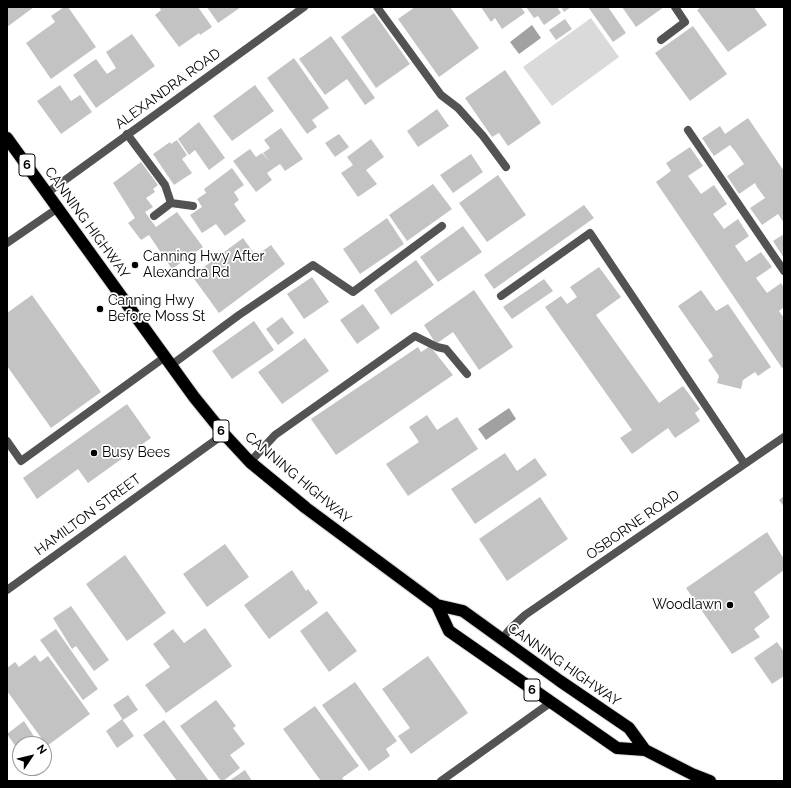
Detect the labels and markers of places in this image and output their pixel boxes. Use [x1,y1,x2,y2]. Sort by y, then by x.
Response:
place label: Canning Hwy After Alexandra Rd [143,249,264,282]
marker: Canning Hwy After Alexandra Rd [130,260,140,270]
place label: Canning Hwy Before Moss St [108,293,205,326]
marker: Canning Hwy Before Moss St [95,304,105,314]
place label: Busy Bees [102,445,170,461]
marker: Busy Bees [89,448,99,458]
place label: Woodlawn [652,597,722,613]
marker: Woodlawn [725,600,735,610]

